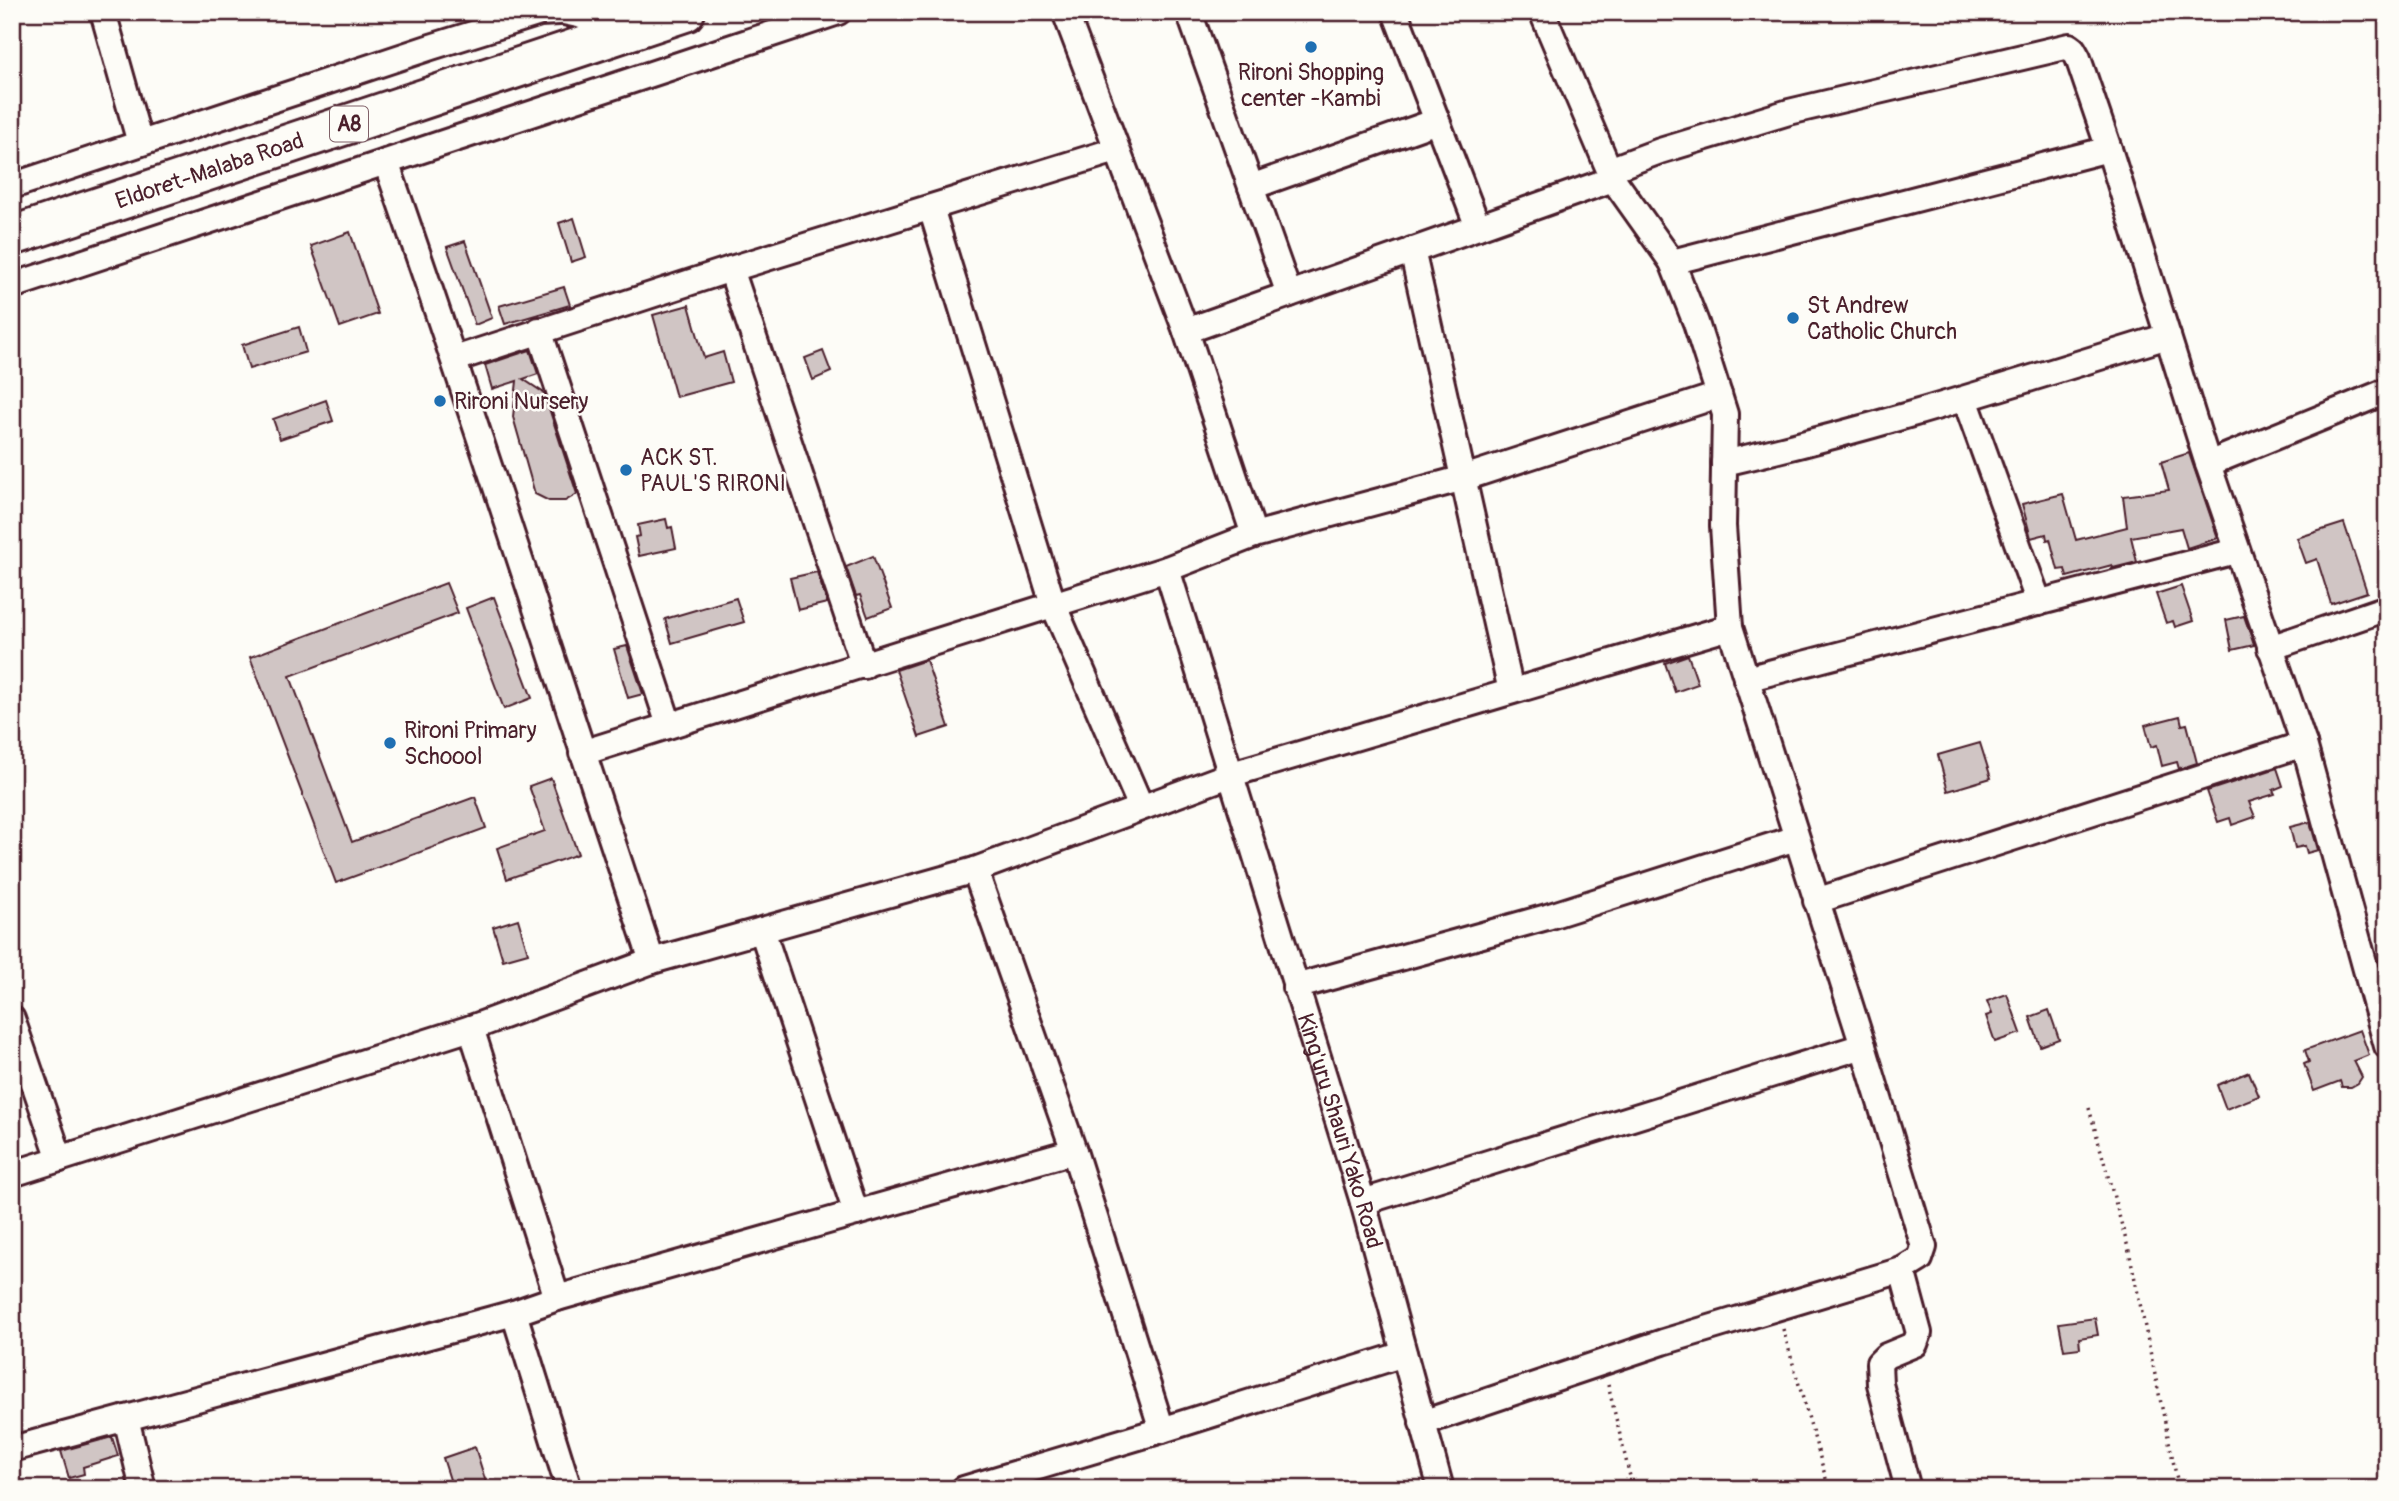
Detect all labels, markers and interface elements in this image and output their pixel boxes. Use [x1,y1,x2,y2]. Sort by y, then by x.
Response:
marker: Rironi Shopping center -Kambi [1303,39,1319,55]
place label: Rironi Shopping center -Kambi [1238,58,1384,113]
road number: A8 [330,106,368,142]
street label: Eldoret-Malaba Road [111,125,307,215]
place label: St Andrew Catholic Church [1807,291,1957,346]
marker: St Andrew Catholic Church [1785,310,1801,326]
place label: Rironi Nursery [454,387,589,416]
marker: Rironi Nursery [432,393,448,409]
place label: ACK ST. PAUL'S RIRONI [640,443,786,498]
marker: ACK ST. PAUL'S RIRONI [618,462,634,478]
place label: Rironi Primary Schoool [404,716,537,771]
marker: Rironi Primary Schoool [382,735,398,751]
street label: King'uru Shauri Yako Road [1291,1010,1389,1252]

